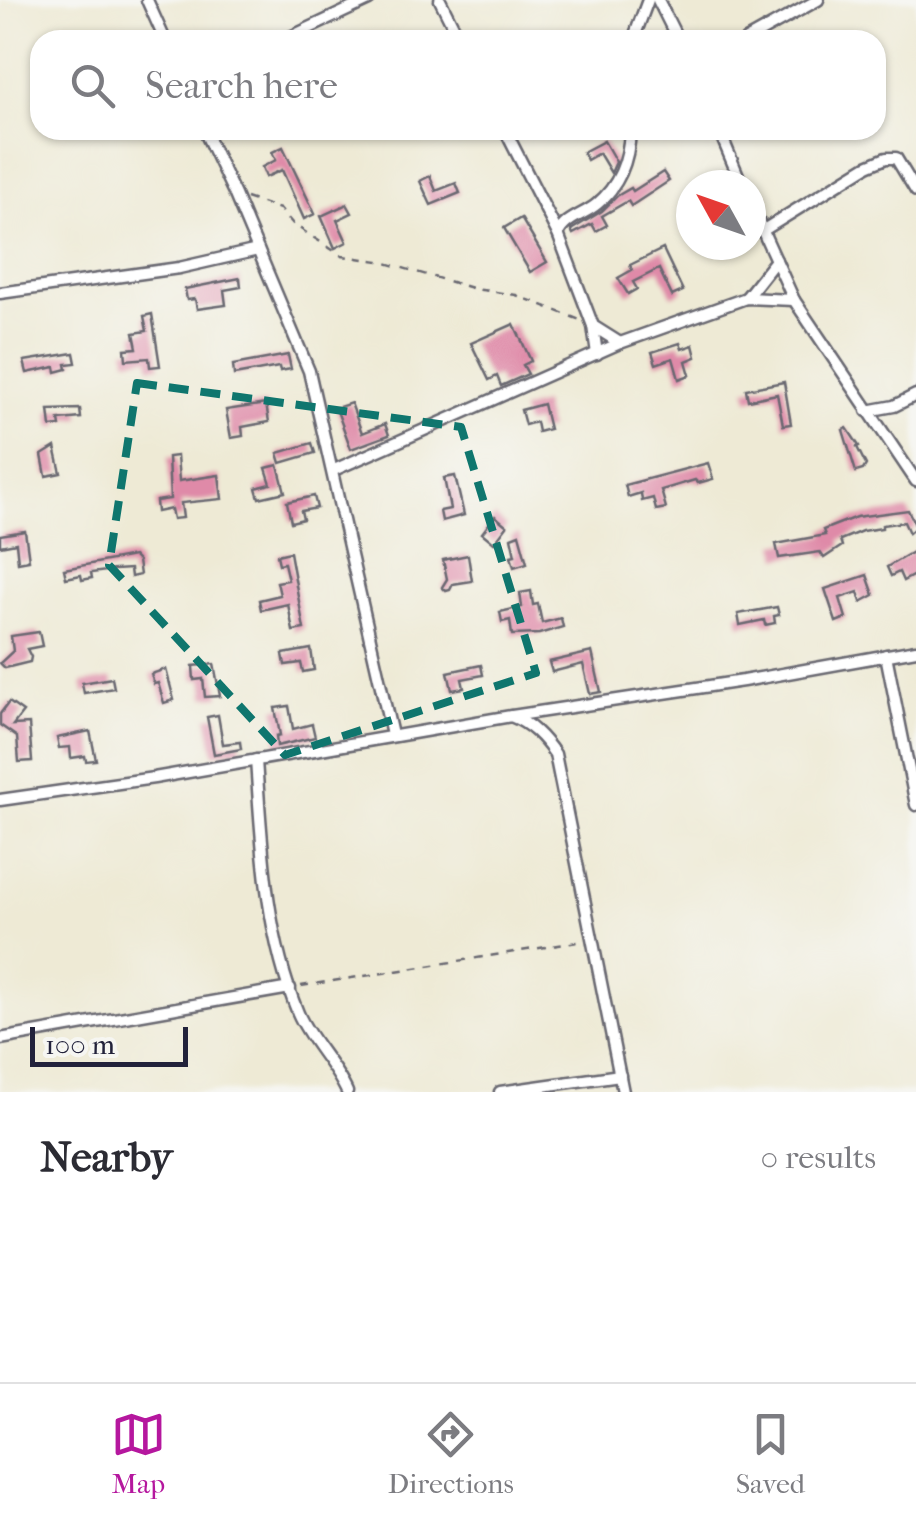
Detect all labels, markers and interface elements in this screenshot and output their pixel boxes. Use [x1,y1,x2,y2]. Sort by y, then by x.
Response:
search box [30,30,886,140]
icon: search [65,58,120,113]
text: Search here [145,63,338,108]
north arrow [676,170,766,260]
scale bar [30,1022,188,1066]
text: 100 m [45,1028,115,1061]
text: Nearby [40,1133,172,1182]
text: 0 results [760,1139,876,1176]
tab: Map [111,1407,166,1500]
tab: Directions [388,1407,514,1500]
tab: Saved [736,1407,805,1500]

